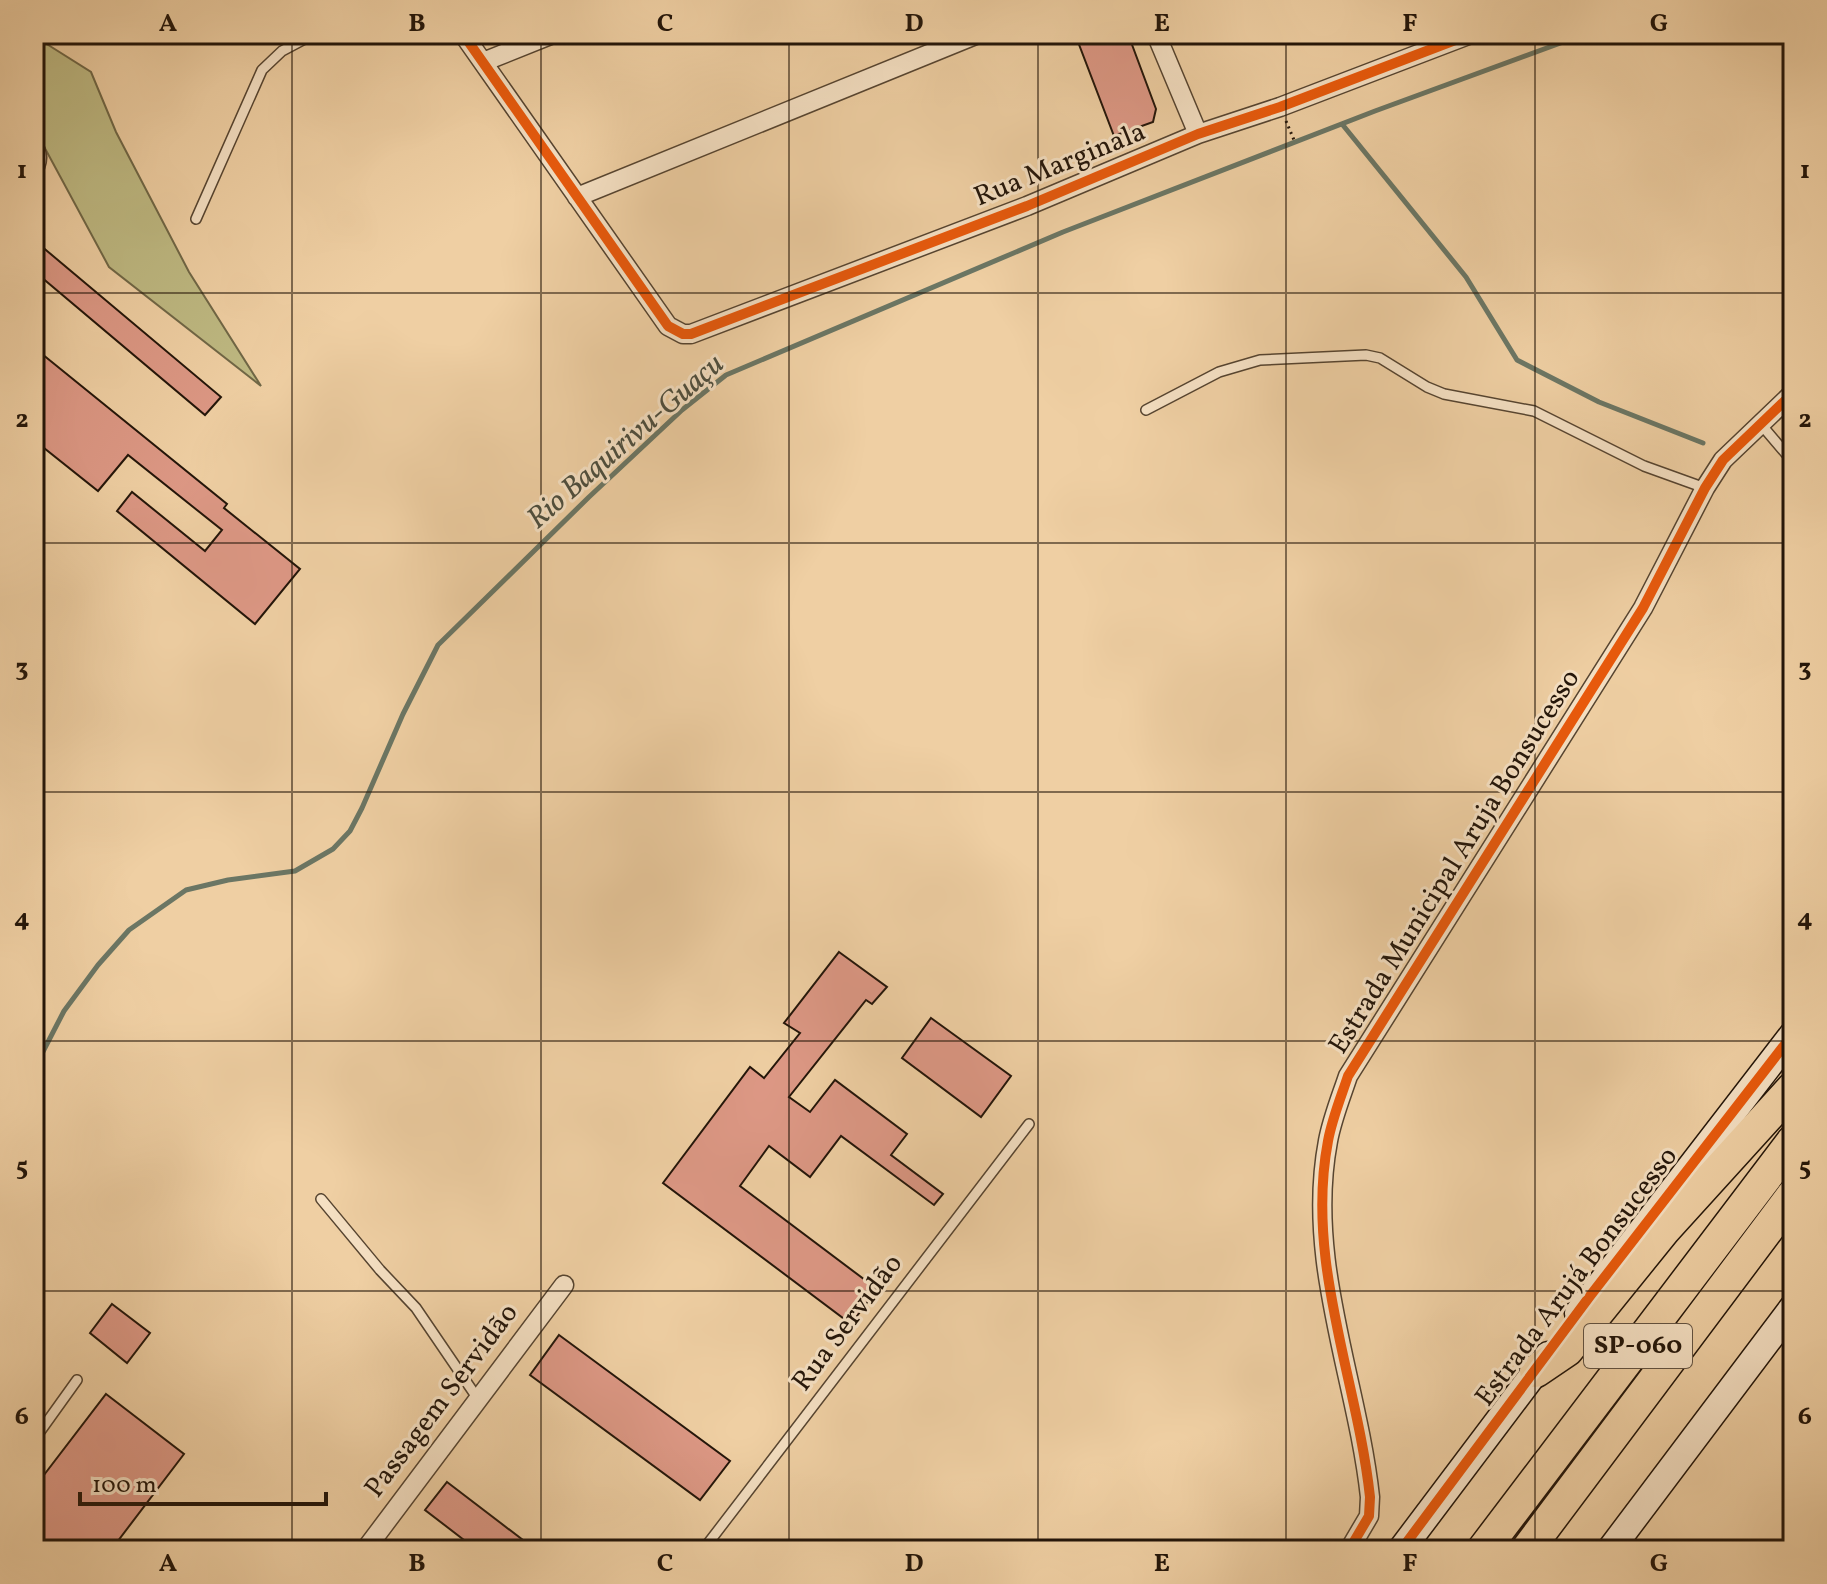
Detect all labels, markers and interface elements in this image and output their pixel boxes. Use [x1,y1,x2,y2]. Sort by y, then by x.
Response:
text: A [159,6,178,42]
text: B [408,6,426,42]
text: C [657,6,673,42]
text: D [904,6,924,42]
text: E [1154,6,1170,42]
text: F [1402,6,1418,42]
text: G [1650,6,1668,42]
street label: Rua Marginala [968,113,1152,217]
text: 1 [17,153,27,189]
text: 1 [1800,153,1810,189]
water label: Rio Baquirivu-Guaçu [518,344,734,540]
text: 2 [15,402,29,438]
text: 2 [1798,402,1812,438]
text: 3 [15,651,29,687]
text: 3 [1798,651,1812,687]
street label: Estrada Municipal Aruja Bonsucesso [1320,662,1590,1062]
text: 4 [14,901,30,937]
text: 4 [1797,901,1813,937]
street label: Estrada Arujá Bonsucesso [1466,1139,1688,1415]
text: 5 [16,1150,28,1186]
text: 5 [1799,1150,1811,1186]
street label: Rua Servidão [783,1246,913,1400]
street label: Passagem Servidão [356,1296,528,1506]
road number: SP-060 [1584,1324,1692,1368]
text: 6 [15,1399,29,1435]
text: 6 [1798,1399,1812,1435]
scale bar [80,1456,326,1506]
text: 100 m [92,1469,157,1503]
text: A [159,1546,178,1582]
text: B [408,1546,426,1582]
text: C [657,1546,673,1582]
text: D [904,1546,924,1582]
text: E [1154,1546,1170,1582]
text: F [1402,1546,1418,1582]
text: G [1650,1546,1668,1582]

